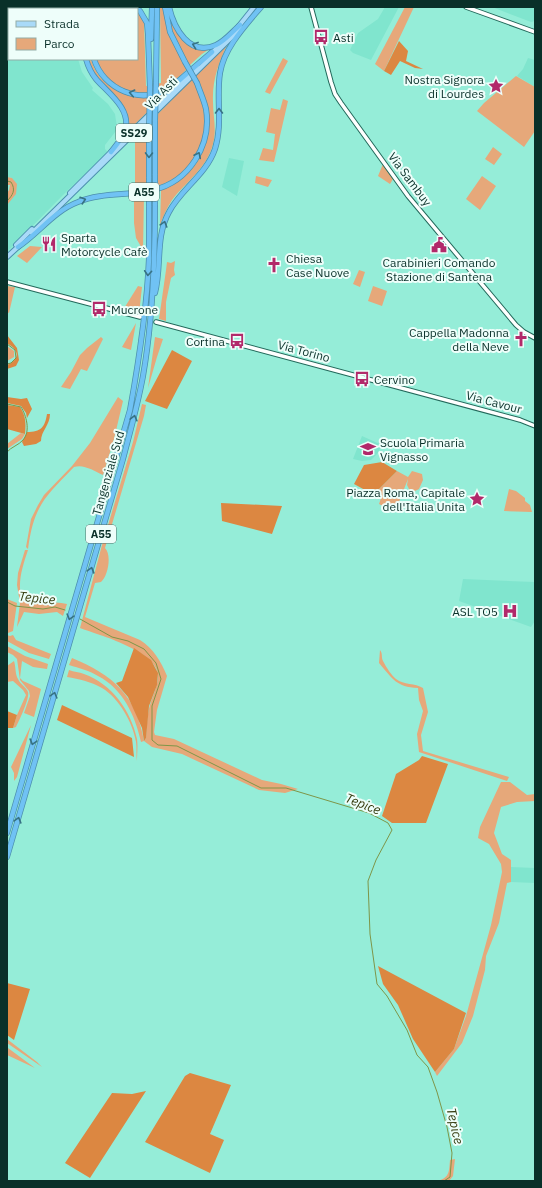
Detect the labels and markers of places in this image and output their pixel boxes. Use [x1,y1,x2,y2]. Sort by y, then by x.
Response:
bus stop icon: Asti [312,28,330,46]
place label: Asti [333,30,354,45]
place label: Nostra Signora di Lourdes [405,72,485,101]
place icon: Nostra Signora di Lourdes [487,77,505,95]
place label: Sparta Motorcycle Cafè [61,230,148,259]
restaurant icon: Sparta Motorcycle Cafè [40,235,58,253]
public building icon: Carabinieri Comando Stazione di Santena [430,236,448,254]
place label: Chiesa Case Nuove [286,251,350,280]
place label: Carabinieri Comando Stazione di Santena [383,255,496,284]
church icon: Chiesa Case Nuove [265,256,283,274]
bus stop icon: Mucrone [90,300,108,318]
place label: Mucrone [111,302,158,317]
place label: Cappella Madonna della Neve [409,325,510,354]
church icon: Cappella Madonna della Neve [512,330,530,348]
bus stop icon: Cortina [228,332,246,350]
place label: Cortina [186,334,226,349]
bus stop icon: Cervino [353,370,371,388]
place label: Cervino [374,372,415,387]
place label: Scuola Primaria Vignasso [380,435,465,464]
school or university icon: Scuola Primaria Vignasso [359,440,377,458]
place label: Piazza Roma, Capitale dell'Italia Unita [346,485,466,514]
place icon: Piazza Roma, Capitale dell'Italia Unita [468,490,486,508]
hospital icon: ASL TO5 [501,602,519,620]
place label: ASL TO5 [452,604,498,619]

